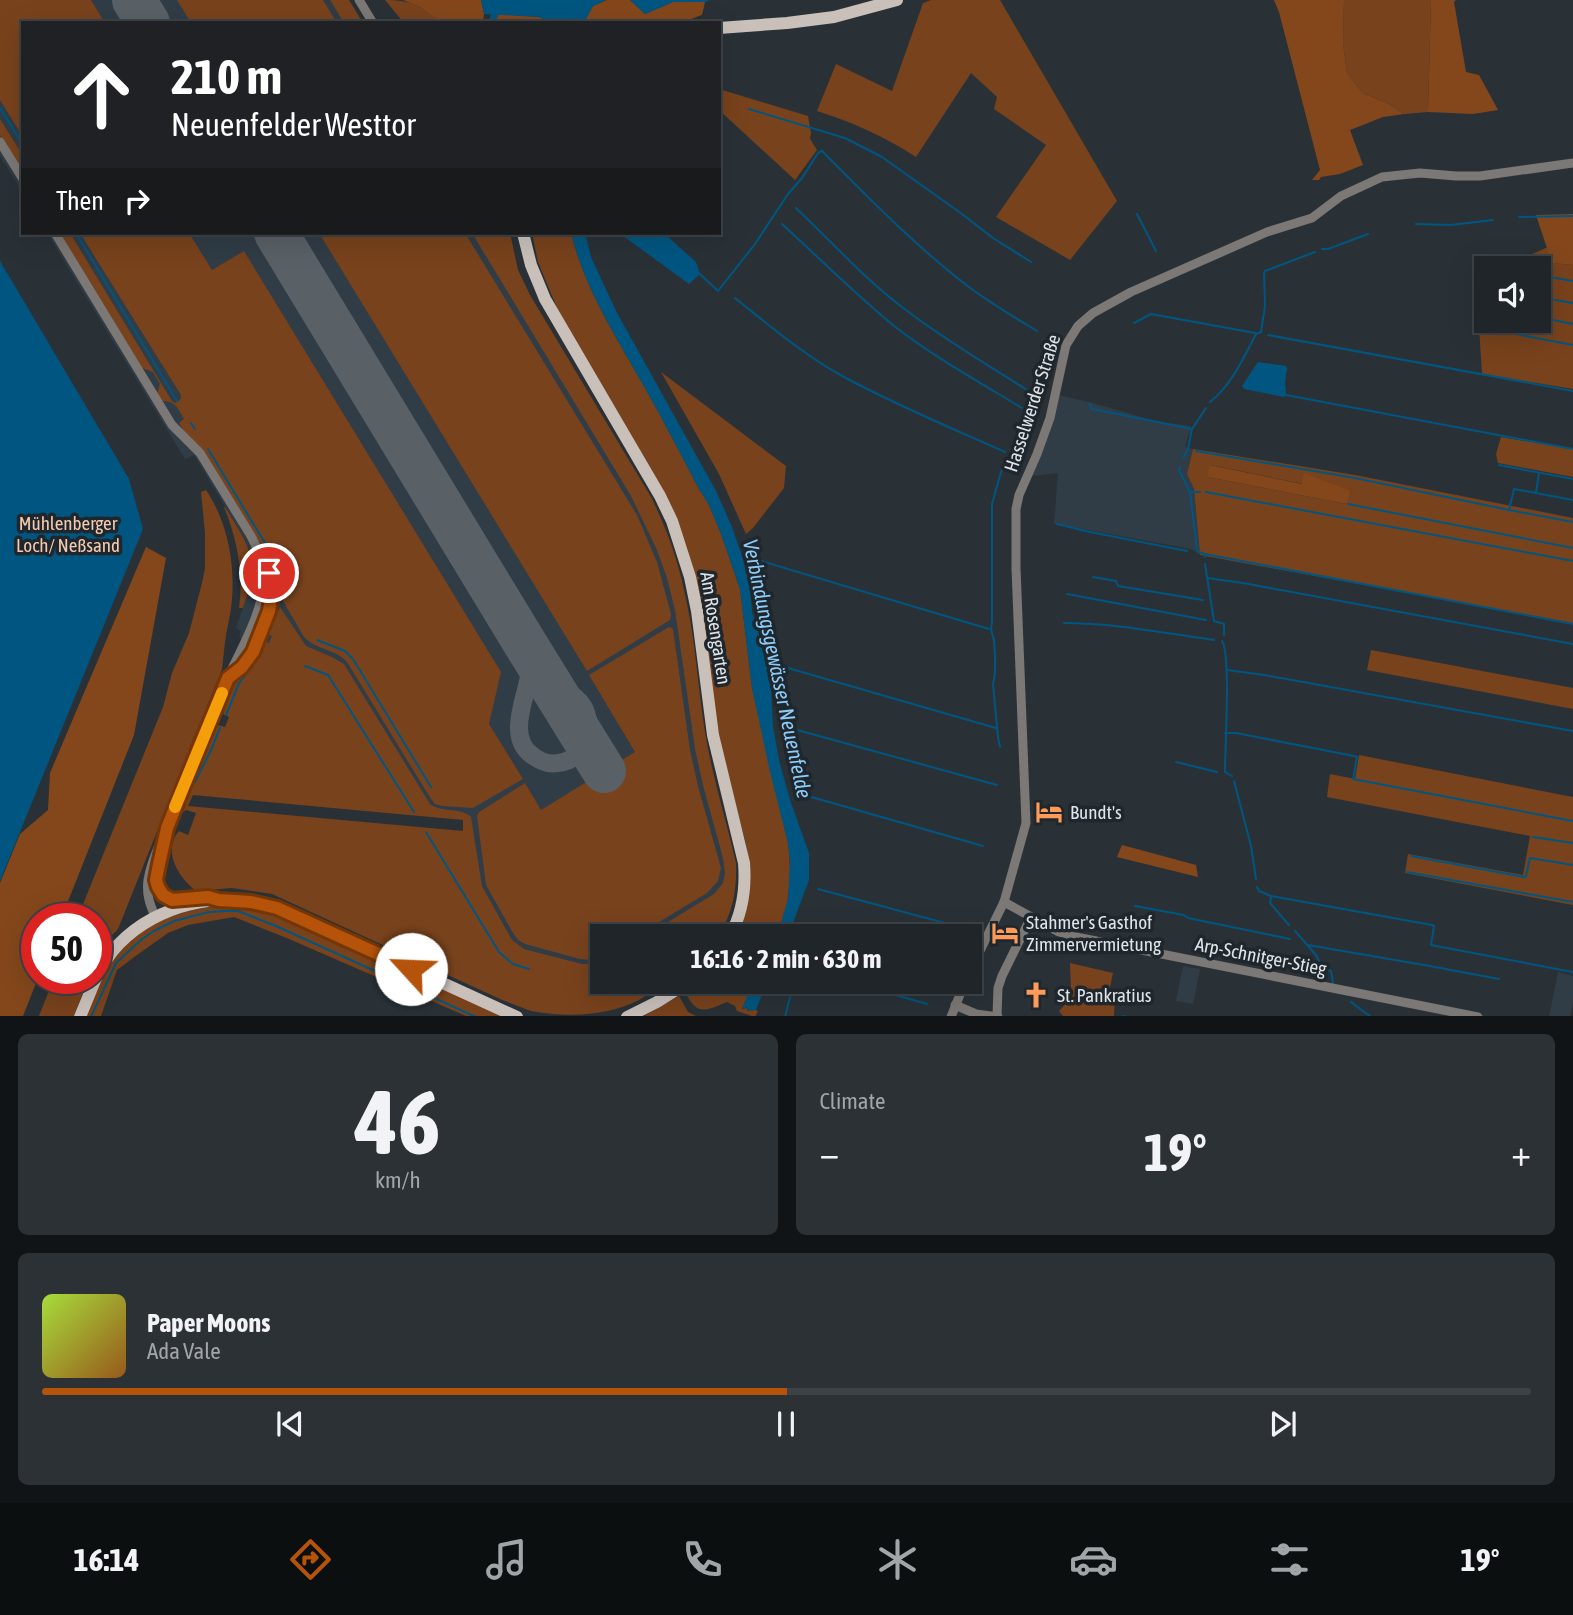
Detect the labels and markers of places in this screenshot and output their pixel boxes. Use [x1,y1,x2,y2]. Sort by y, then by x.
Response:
pin [239,543,299,603]
hotel icon: Bundt's [1034,797,1064,827]
place label: Bundt's [1070,801,1122,823]
place label: Stahmer's Gasthof Zimmervermietung [1026,911,1162,955]
hotel icon: Stahmer's Gasthof Zimmervermietung [990,918,1020,948]
church icon: St. Pankratius [1021,980,1051,1010]
place label: St. Pankratius [1057,984,1152,1006]

